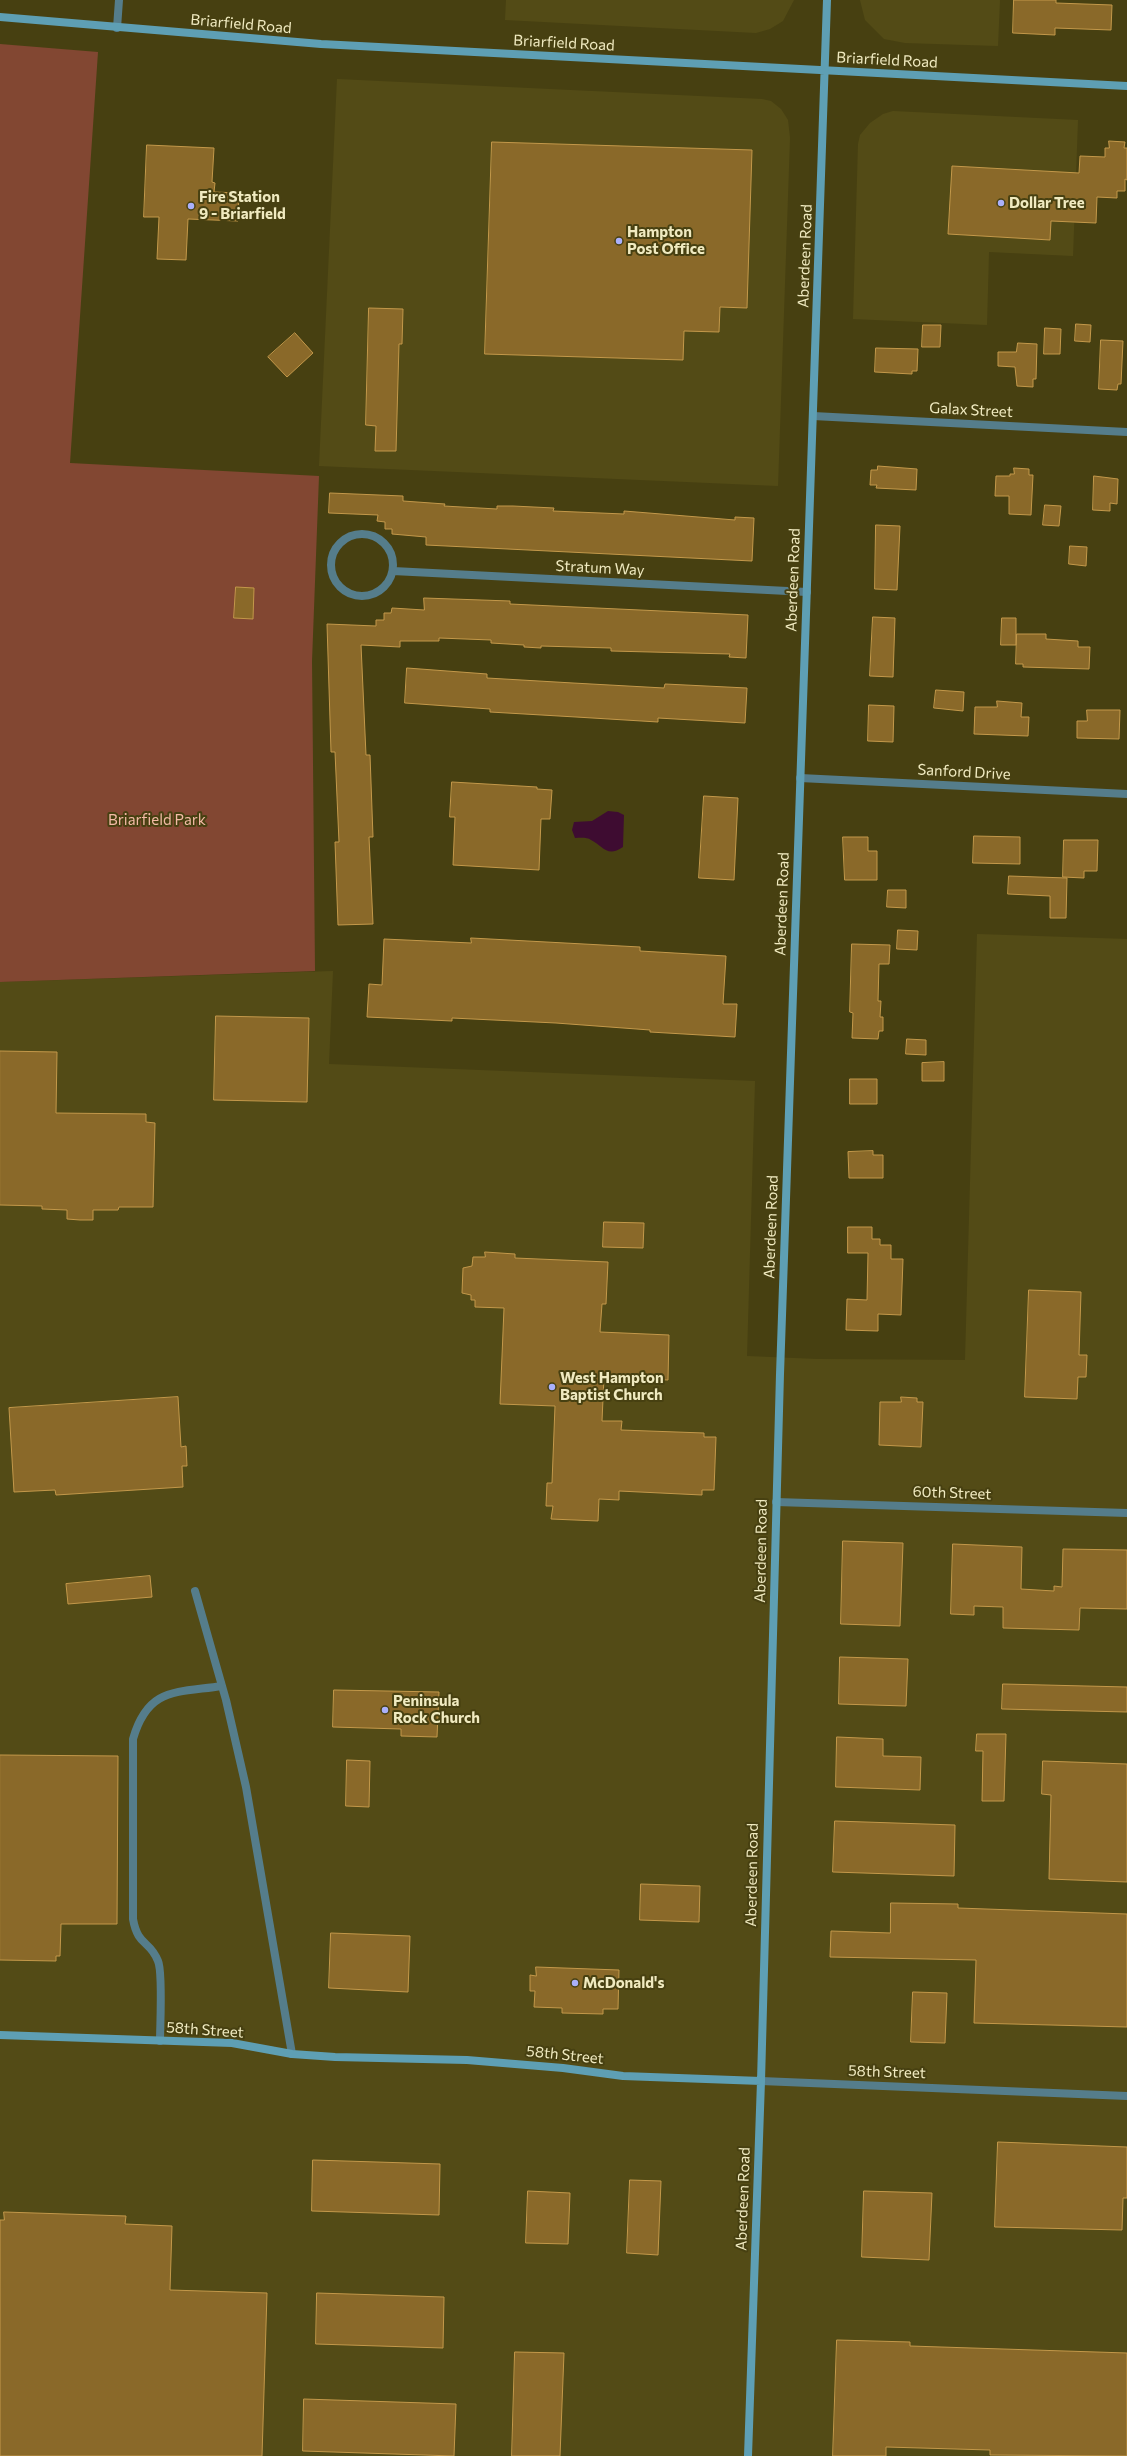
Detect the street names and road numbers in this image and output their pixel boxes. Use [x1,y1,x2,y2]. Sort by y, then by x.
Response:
street label: Briarfield Road [190,11,292,37]
street label: Briarfield Road [513,31,615,55]
street label: Briarfield Road [836,48,938,72]
street label: Aberdeen Road [794,204,816,308]
street label: Galax Street [929,399,1013,421]
street label: Aberdeen Road [782,528,804,632]
street label: Stratum Way [555,557,645,579]
street label: Sanford Drive [917,761,1011,783]
street label: Aberdeen Road [771,852,793,956]
street label: Aberdeen Road [760,1175,782,1279]
street label: 60th Street [912,1483,992,1503]
street label: Aberdeen Road [751,1499,771,1603]
street label: Aberdeen Road [742,1823,762,1927]
street label: 58th Street [166,2018,244,2042]
street label: 58th Street [525,2042,605,2068]
street label: 58th Street [848,2062,926,2082]
street label: Aberdeen Road [732,2147,754,2251]

